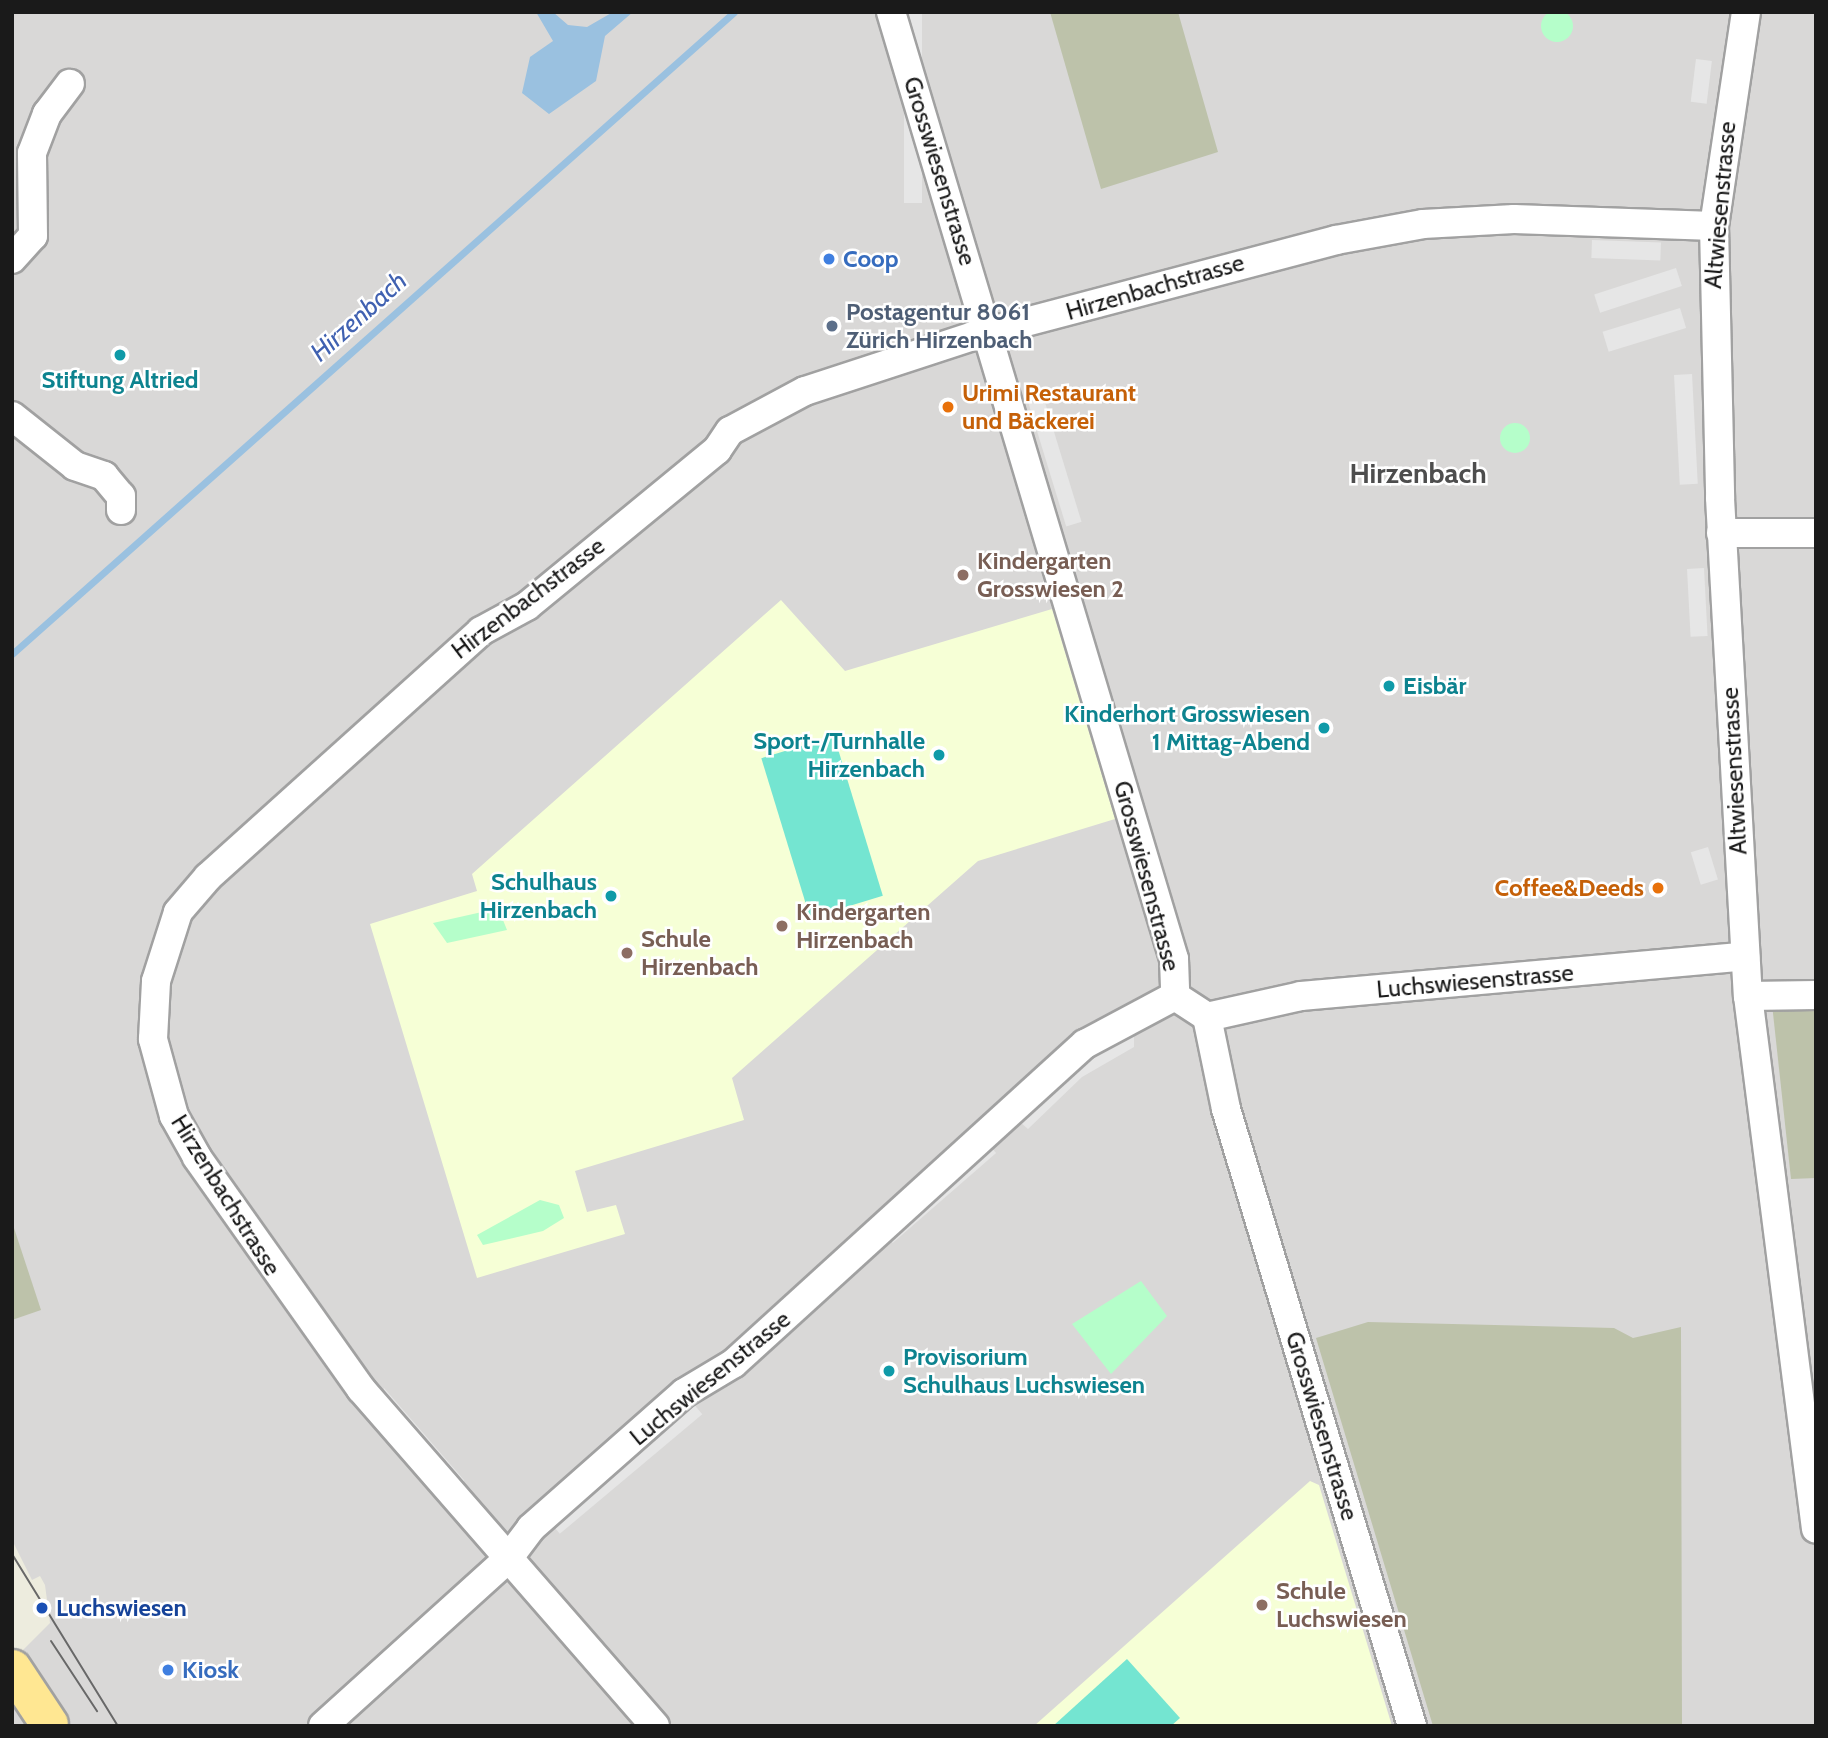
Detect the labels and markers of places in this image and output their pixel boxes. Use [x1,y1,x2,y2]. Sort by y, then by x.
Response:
place label: Coop [843,245,898,273]
marker: Coop [821,251,837,267]
place label: Postagentur 8061 Zürich Hirzenbach [846,298,1032,354]
marker: Postagentur 8061 Zürich Hirzenbach [824,318,840,334]
marker: Stiftung Altried [112,347,128,363]
place label: Stiftung Altried [42,366,198,394]
place label: Urimi Restaurant und Bäckerei [962,379,1136,435]
marker: Urimi Restaurant und Bäckerei [940,399,956,415]
place label: Kindergarten Grosswiesen 2 [977,547,1124,603]
marker: Kindergarten Grosswiesen 2 [955,567,971,583]
place label: Eisbär [1403,672,1466,700]
marker: Eisbär [1381,678,1397,694]
place label: Kinderhort Grosswiesen 1 Mittag-Abend [1064,700,1310,756]
marker: Kinderhort Grosswiesen 1 Mittag-Abend [1316,720,1332,736]
place label: Sport-/Turnhalle Hirzenbach [753,727,925,783]
marker: Sport-/Turnhalle Hirzenbach [931,747,947,763]
place label: Schulhaus Hirzenbach [479,868,597,924]
place label: Coffee&Deeds [1495,874,1644,902]
marker: Coffee&Deeds [1650,880,1666,896]
marker: Schulhaus Hirzenbach [603,888,619,904]
place label: Kindergarten Hirzenbach [796,898,930,954]
marker: Kindergarten Hirzenbach [774,918,790,934]
place label: Schule Hirzenbach [641,925,759,981]
marker: Schule Hirzenbach [619,945,635,961]
place label: Provisorium Schulhaus Luchswiesen [903,1343,1145,1399]
marker: Provisorium Schulhaus Luchswiesen [881,1363,897,1379]
place label: Schule Luchswiesen [1276,1577,1407,1633]
place label: Luchswiesen [56,1594,187,1622]
marker: Schule Luchswiesen [1254,1597,1270,1613]
marker: Luchswiesen [34,1600,50,1616]
place label: Kiosk [182,1656,239,1684]
marker: Kiosk [160,1662,176,1678]

